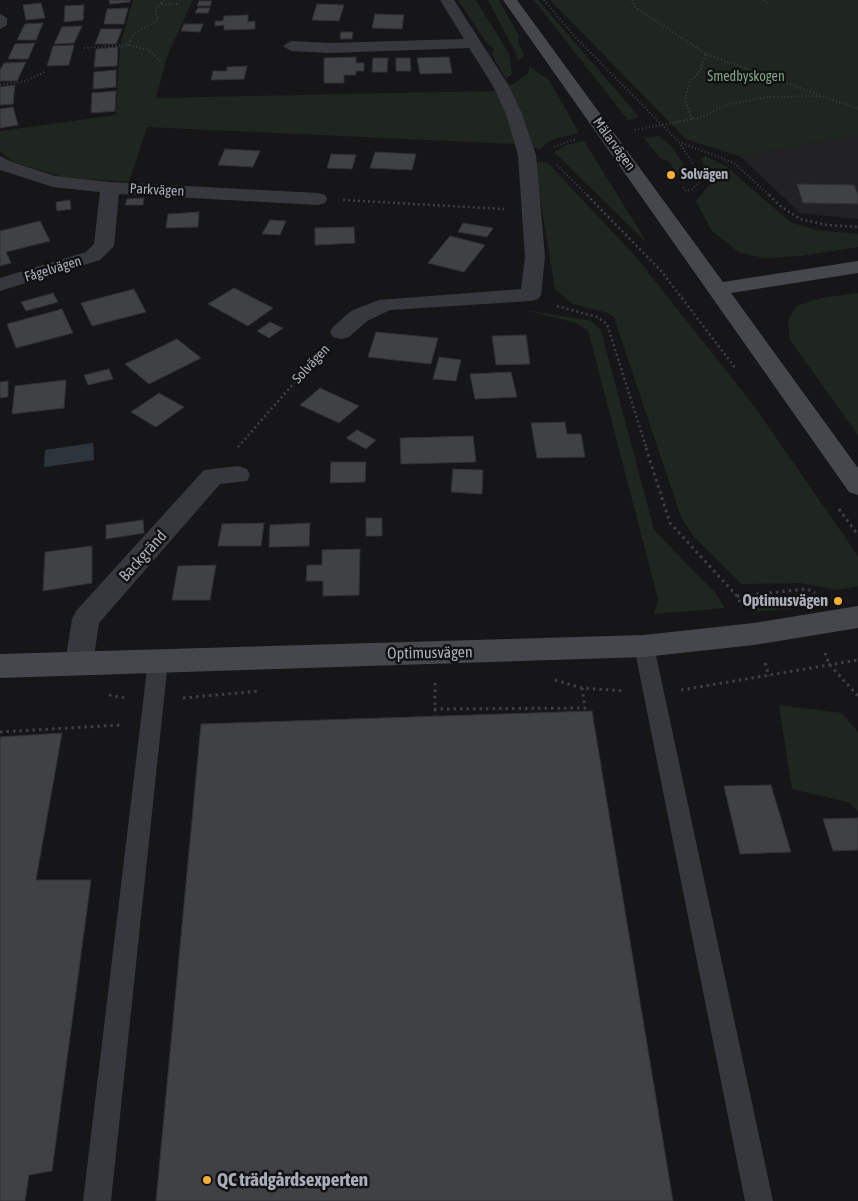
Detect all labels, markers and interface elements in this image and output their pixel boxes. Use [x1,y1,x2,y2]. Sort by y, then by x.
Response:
park label: Smedbyskogen [707,69,785,85]
street label: Mälarvägen [589,114,639,174]
place label: Solvägen [681,167,728,183]
marker: Solvägen [665,169,677,181]
street label: Parkvägen [129,180,185,200]
street label: Fågelvägen [23,252,83,286]
street label: Solvägen [289,341,333,387]
street label: Backgränd [115,527,171,585]
place label: Optimusvägen [742,591,828,611]
marker: Optimusvägen [832,595,844,607]
street label: Optimusvägen [387,643,473,663]
place label: QC trädgårdsexperten [217,1169,368,1191]
marker: QC trädgårdsexperten [201,1174,213,1186]

